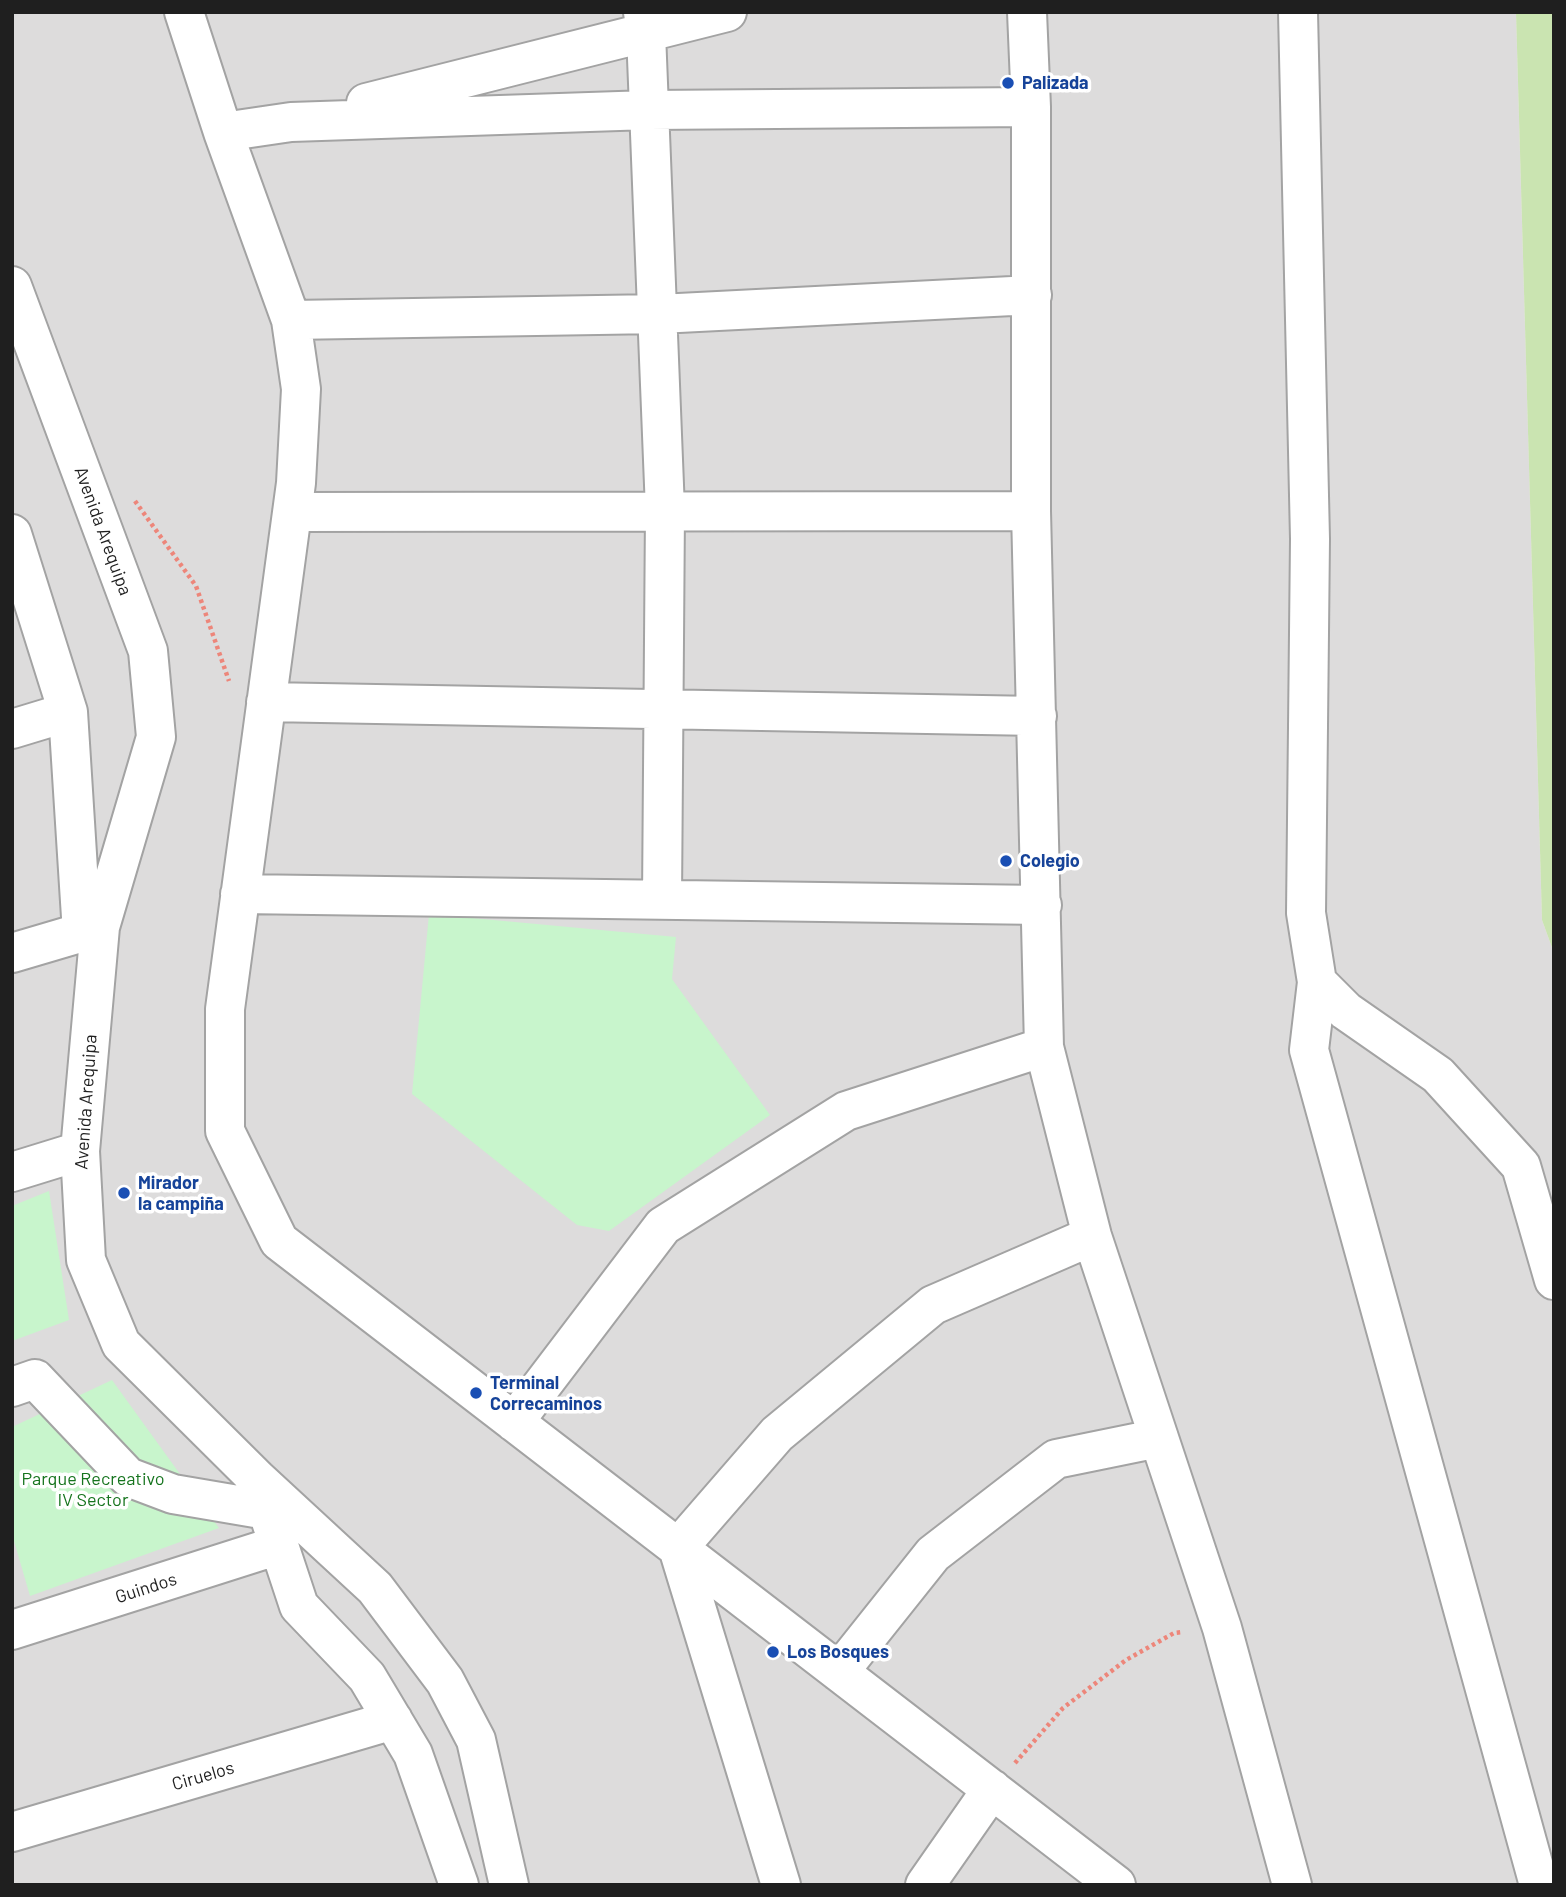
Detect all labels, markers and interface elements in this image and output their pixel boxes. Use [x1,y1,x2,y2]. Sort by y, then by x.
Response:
place label: Palizada [1022,72,1089,94]
marker: Palizada [1000,75,1016,91]
street label: Avenida Arequipa [70,464,136,598]
place label: Colegio [1020,850,1080,872]
marker: Colegio [998,853,1014,869]
street label: Avenida Arequipa [71,1034,101,1170]
place label: Mirador la campiña [138,1172,224,1214]
marker: Mirador la campiña [116,1185,132,1201]
place label: Terminal Correcaminos [490,1372,602,1414]
marker: Terminal Correcaminos [468,1385,484,1401]
park label: Parque Recreativo IV Sector [21,1468,165,1510]
street label: Guindos [113,1568,179,1608]
place label: Los Bosques [787,1641,889,1663]
marker: Los Bosques [765,1644,781,1660]
street label: Ciruelos [169,1757,237,1795]

